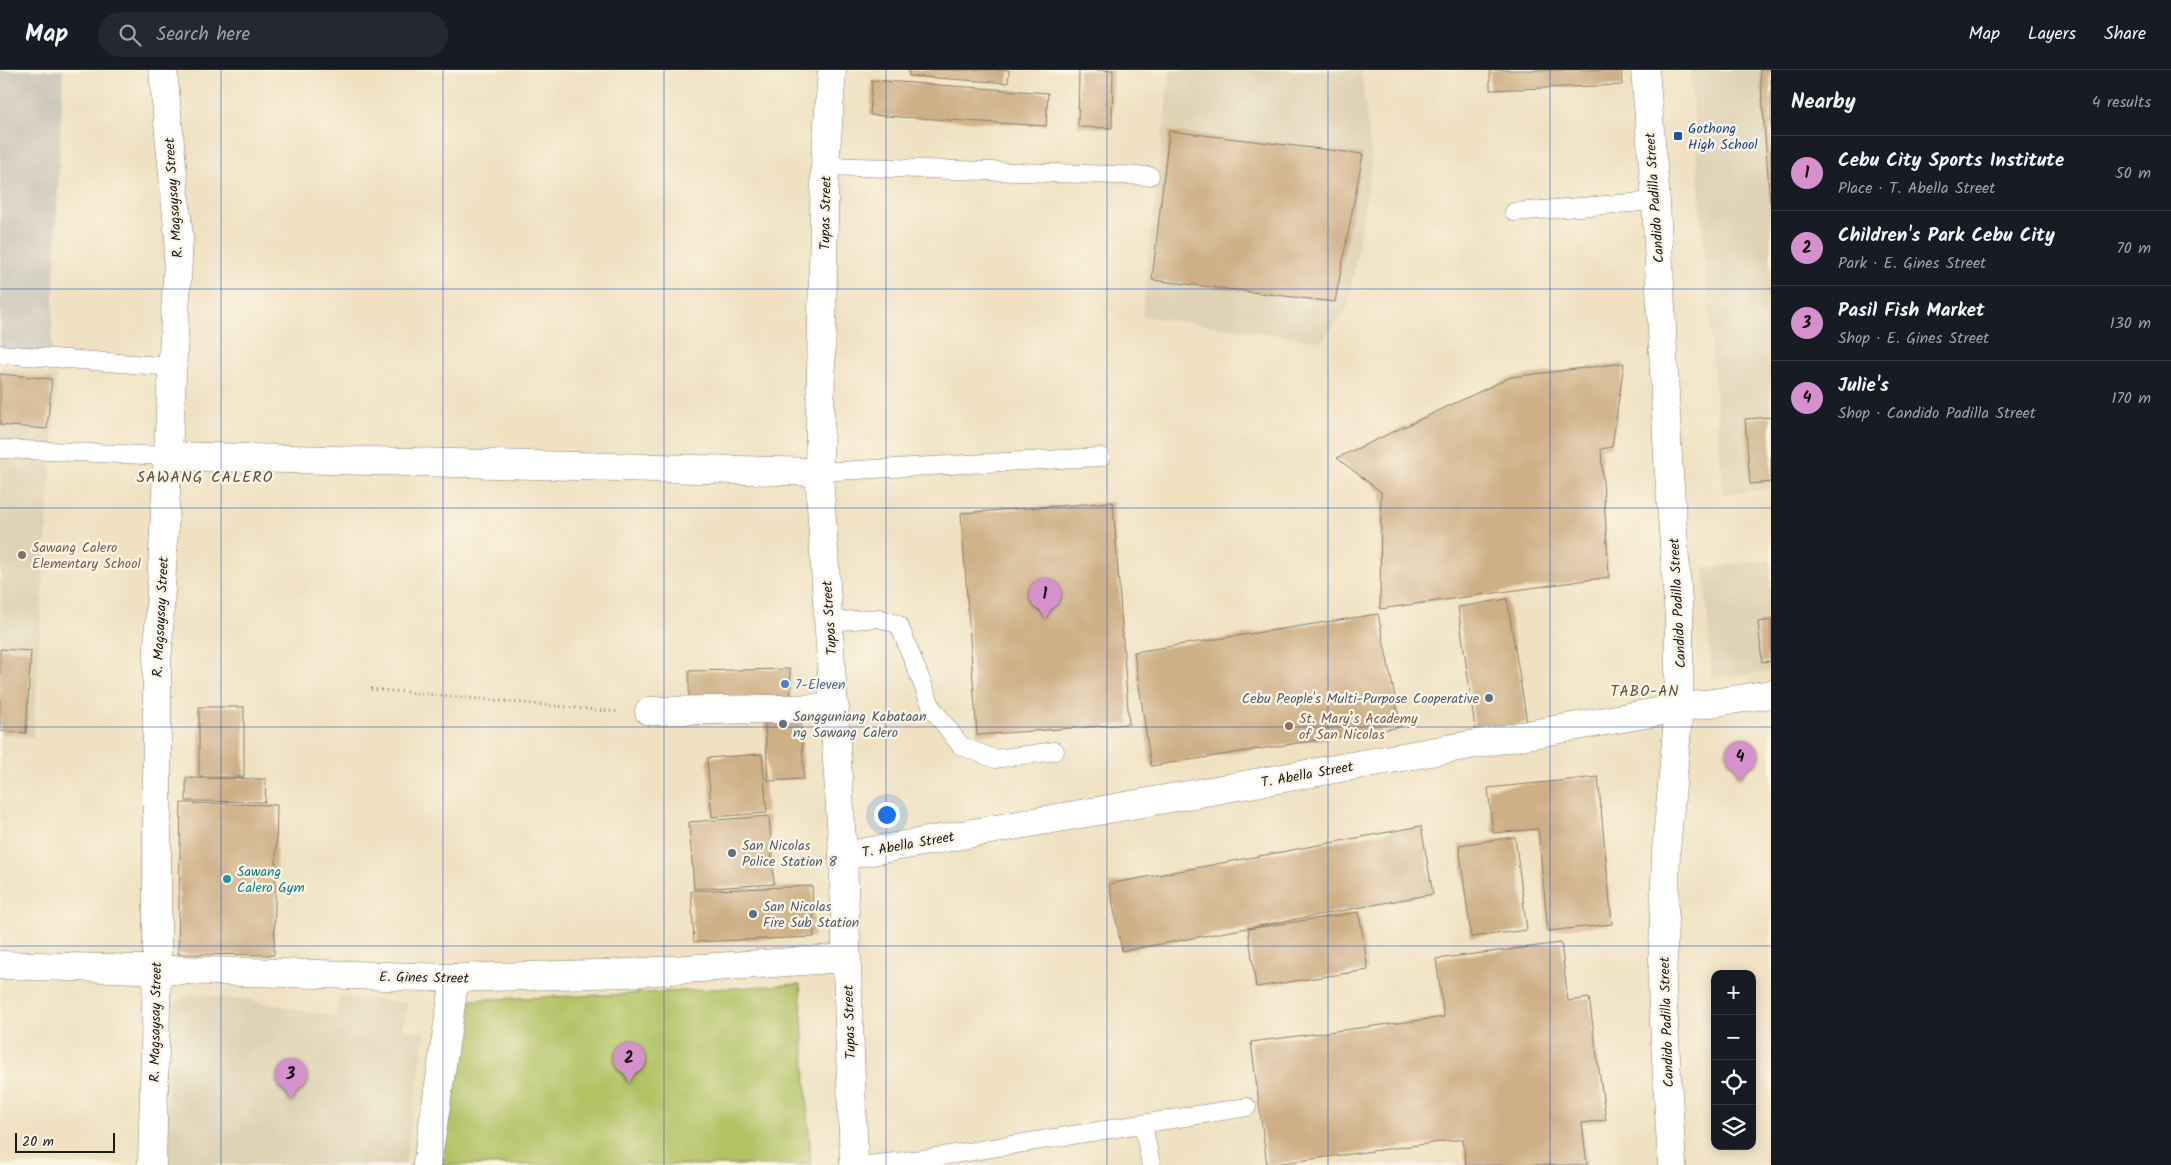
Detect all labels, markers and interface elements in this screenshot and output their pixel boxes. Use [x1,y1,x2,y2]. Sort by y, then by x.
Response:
search box [98,12,448,57]
text: Map [25,15,68,54]
text: Search here [156,20,250,50]
text: Map [1969,20,2000,49]
text: Layers [2028,20,2076,49]
text: Share [2104,20,2146,49]
icon: search [116,21,144,49]
text: Nearby [1791,86,1856,119]
text: 4 results [2092,90,2151,115]
place label: Gothong High School [1688,118,1758,156]
marker: Gothong High School [1672,130,1684,142]
street label: Candido Padilla Street [1639,131,1671,264]
street label: R. Magsaysay Street [159,136,189,259]
text: Cebu City Sports Institute [1838,146,2064,176]
text: 1 [1805,161,1809,186]
text: 50 m [2115,161,2151,186]
street label: Tupas Street [814,175,838,250]
text: Place · T. Abella Street [1838,176,1996,201]
text: Children's Park Cebu City [1838,221,2055,251]
text: 2 [1802,236,1812,261]
text: 70 m [2116,236,2151,261]
text: Park · E. Gines Street [1838,251,1986,276]
text: Pasil Fish Market [1838,296,1985,326]
text: 3 [1803,311,1811,336]
text: 130 m [2110,311,2151,336]
text: Shop · E. Gines Street [1838,326,1989,351]
text: Julie's [1838,371,1889,401]
text: 4 [1803,386,1811,411]
text: 170 m [2111,386,2151,411]
text: Shop · Candido Padilla Street [1838,401,2036,426]
district label: SAWANG CALERO [136,465,274,490]
place label: Sawang Calero Elementary School [32,537,141,575]
street label: Candido Padilla Street [1664,537,1692,669]
marker: Sawang Calero Elementary School [16,549,28,561]
street label: R. Magsaysay Street [147,556,175,678]
pin: 1 [1029,578,1061,619]
street label: Tupas Street [816,579,844,656]
place label: 7-Eleven [795,674,845,696]
marker: 7-Eleven [779,678,791,690]
district label: TABO-AN [1610,680,1680,704]
place label: Cebu People's Multi-Purpose Cooperative [1242,688,1480,710]
marker: Cebu People's Multi-Purpose Cooperative [1483,692,1495,704]
place label: Sangguniang Kabataan ng Sawang Calero [793,706,926,744]
place label: St. Mary’s Academy of San Nicolas [1299,708,1418,746]
marker: Sangguniang Kabataan ng Sawang Calero [777,718,789,730]
marker: St. Mary’s Academy of San Nicolas [1283,720,1295,732]
pin: 4 [1724,741,1756,782]
street label: T. Abella Street [1259,756,1356,794]
your location [874,802,900,828]
street label: T. Abella Street [860,826,957,864]
place label: San Nicolas Police Station 8 [742,835,837,873]
marker: San Nicolas Police Station 8 [726,847,738,859]
place label: Sawang Calero Gym [237,861,305,899]
marker: Sawang Calero Gym [221,873,233,885]
place label: San Nicolas Fire Sub Station [763,896,859,934]
marker: San Nicolas Fire Sub Station [747,908,759,920]
street label: Candido Padilla Street [1654,956,1680,1088]
street label: R. Magsaysay Street [144,961,168,1083]
street label: E. Gines Street [379,966,470,990]
map controls [1711,970,1756,1150]
button: + [1711,970,1756,1015]
street label: Tupas Street [838,984,862,1060]
button: − [1711,1015,1756,1060]
pin: 2 [613,1042,645,1083]
pin: 3 [275,1058,307,1099]
button: locate [1711,1060,1756,1105]
button: layers [1711,1105,1756,1150]
scale bar [15,1130,115,1153]
text: 20 m [22,1131,54,1153]

